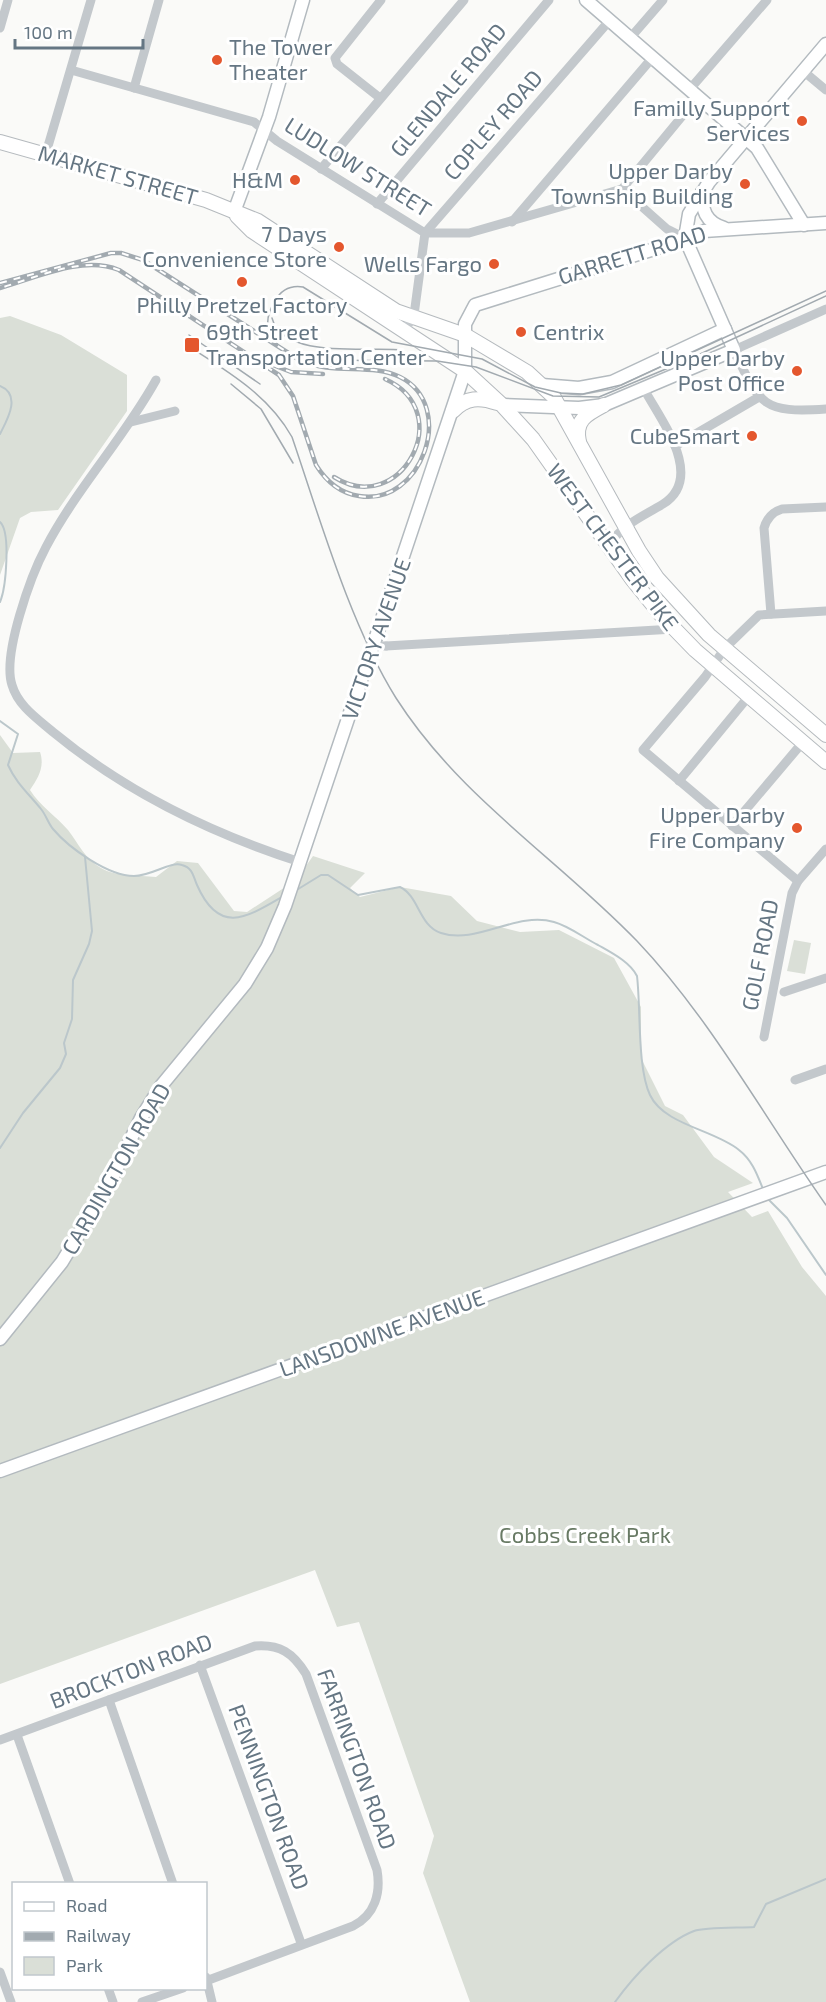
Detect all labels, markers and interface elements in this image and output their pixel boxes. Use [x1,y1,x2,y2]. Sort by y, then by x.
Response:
scale bar [15,12,142,50]
street label: GLENDALE ROAD [384,17,511,161]
text: 100 m [24,21,73,43]
place label: The Tower Theater [229,33,332,84]
marker: The Tower Theater [210,53,224,67]
street label: COPLEY ROAD [438,64,547,185]
place label: Familly Support Services [633,94,790,145]
street label: LUDLOW STREET [281,111,437,222]
marker: Familly Support Services [795,114,809,128]
street label: MARKET STREET [35,139,201,209]
place label: Upper Darby Township Building [551,157,733,208]
place label: H&M [232,166,283,192]
marker: H&M [288,173,302,187]
marker: Upper Darby Township Building [738,177,752,191]
street label: GARRETT ROAD [555,219,709,289]
place label: 7 Days Convenience Store [142,220,327,271]
marker: 7 Days Convenience Store [332,240,346,254]
place label: Wells Fargo [364,250,482,276]
marker: Wells Fargo [487,257,501,271]
marker: Philly Pretzel Factory [235,275,249,289]
place label: Philly Pretzel Factory [136,291,348,317]
place label: 69th Street Transportation Center [206,318,426,369]
place label: Centrix [533,318,605,344]
marker: Centrix [514,325,528,339]
marker: 69th Street Transportation Center [183,336,201,354]
place label: Upper Darby Post Office [660,344,785,395]
marker: Upper Darby Post Office [790,364,804,378]
place label: CubeSmart [630,422,740,448]
marker: CubeSmart [745,429,759,443]
street label: WEST CHESTER PIKE [543,458,685,635]
street label: VICTORY AVENUE [335,554,415,723]
place label: Upper Darby Fire Company [649,801,785,852]
marker: Upper Darby Fire Company [790,821,804,835]
street label: GOLF ROAD [736,897,783,1013]
street label: CARDINGTON ROAD [55,1078,175,1259]
street label: LANSDOWNE AVENUE [276,1283,488,1381]
park label: Cobbs Creek Park [499,1521,671,1547]
street label: BROCKTON ROAD [46,1627,215,1713]
street label: FARRINGTON ROAD [313,1665,403,1853]
street label: PENNINGTON ROAD [224,1700,316,1893]
legend [12,1882,207,1990]
text: Road [66,1894,107,1916]
text: Railway [66,1924,131,1946]
text: Park [66,1954,103,1976]

